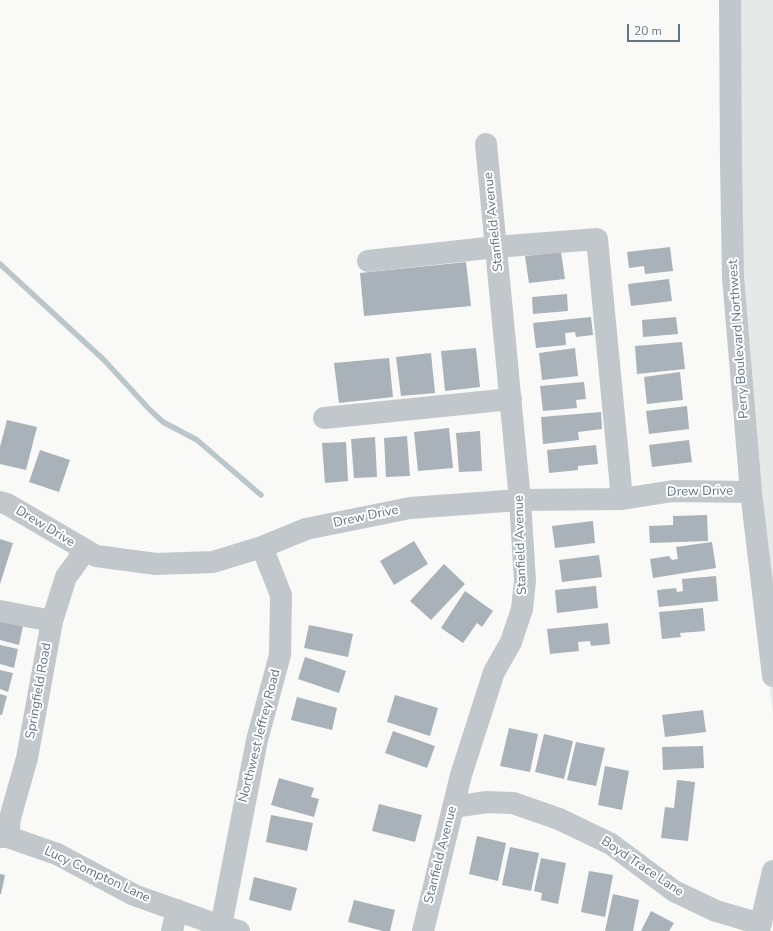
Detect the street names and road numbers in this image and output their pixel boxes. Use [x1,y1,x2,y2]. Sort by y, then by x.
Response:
street label: Stanfield Avenue [481,171,507,273]
street label: Perry Boulevard Northwest [726,259,752,419]
street label: Drew Drive [667,484,733,500]
street label: Stanfield Avenue [511,495,531,595]
street label: Drew Drive [332,502,400,532]
street label: Drew Drive [13,503,77,551]
street label: Springfield Road [23,642,55,740]
street label: Northwest Jeffrey Road [236,668,284,804]
street label: Stanfield Avenue [421,805,461,905]
street label: Boyd Trace Lane [598,834,686,900]
street label: Lucy Compton Lane [42,844,152,906]

